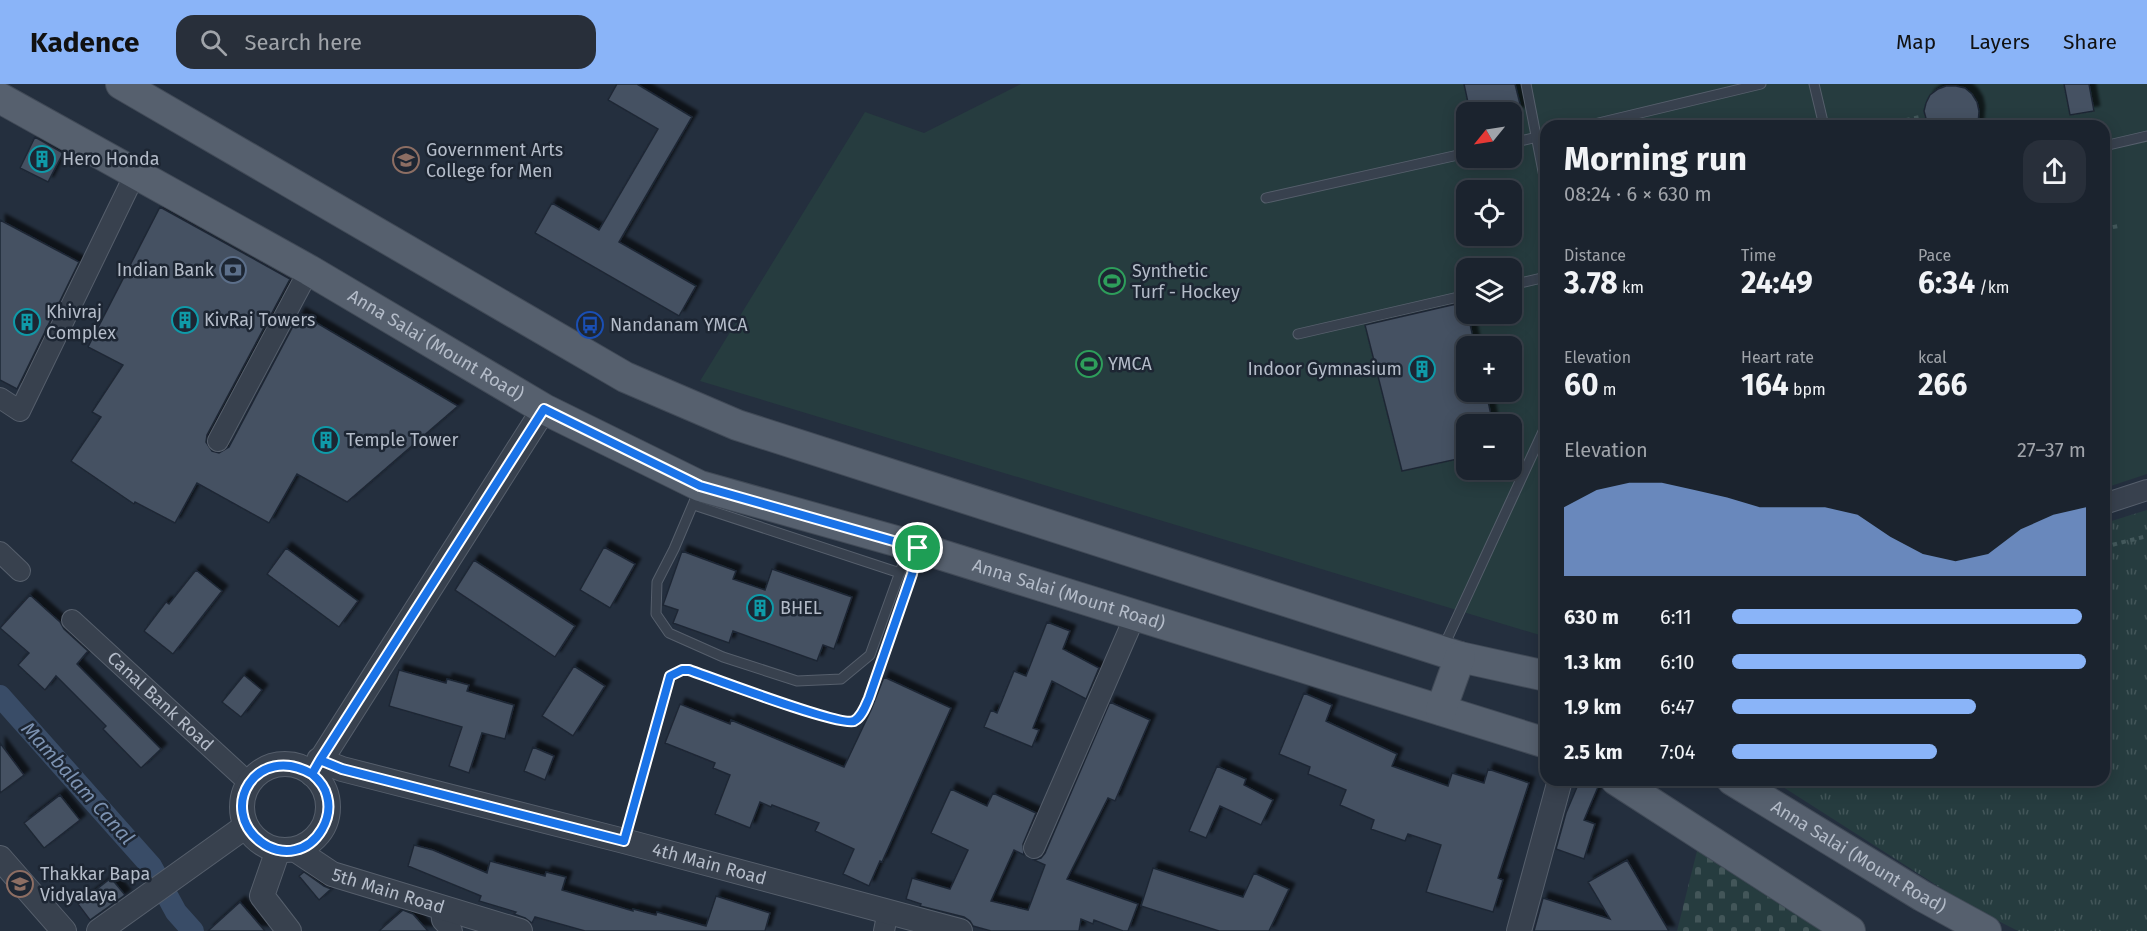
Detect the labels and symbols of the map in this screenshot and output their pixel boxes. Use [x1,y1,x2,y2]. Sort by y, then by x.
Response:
north arrow [1456,102,1522,168]
place label: Government Arts College for Men [426,139,563,182]
building icon: Hero Honda [27,144,57,174]
school or university icon: Government Arts College for Men [391,145,421,175]
place label: Hero Honda [62,148,160,170]
bank icon: Indian Bank [218,255,248,285]
place label: Indian Bank [117,259,215,281]
place label: Synthetic Turf - Hockey [1132,260,1240,303]
sports icon: Synthetic Turf - Hockey [1097,266,1127,296]
street label: Anna Salai (Mount Road) [344,285,528,406]
place label: Khivraj Complex [46,301,116,344]
building icon: KivRaj Towers [170,305,200,335]
building icon: Khivraj Complex [12,307,42,337]
place label: KivRaj Towers [204,309,315,331]
bus stop icon: Nandanam YMCA [575,310,605,340]
place label: Nandanam YMCA [610,314,748,336]
sports icon: YMCA [1074,349,1104,379]
place label: YMCA [1108,353,1153,375]
building icon: Indoor Gymnasium [1407,354,1437,384]
place label: Indoor Gymnasium [1247,358,1402,380]
building icon: Temple Tower [311,425,341,455]
place label: Temple Tower [346,429,459,451]
pin [892,522,943,573]
street label: Anna Salai (Mount Road) [970,554,1168,635]
building icon: BHEL [745,593,775,623]
place label: BHEL [780,597,822,619]
street label: Canal Bank Road [103,647,218,756]
water label: Mambalam Canal [17,717,139,849]
street label: Anna Salai (Mount Road) [1767,796,1950,918]
street label: 4th Main Road [650,838,769,890]
place label: Thakkar Bapa Vidyalaya [40,863,150,906]
street label: 5th Main Road [329,864,447,918]
school or university icon: Thakkar Bapa Vidyalaya [5,869,35,899]

